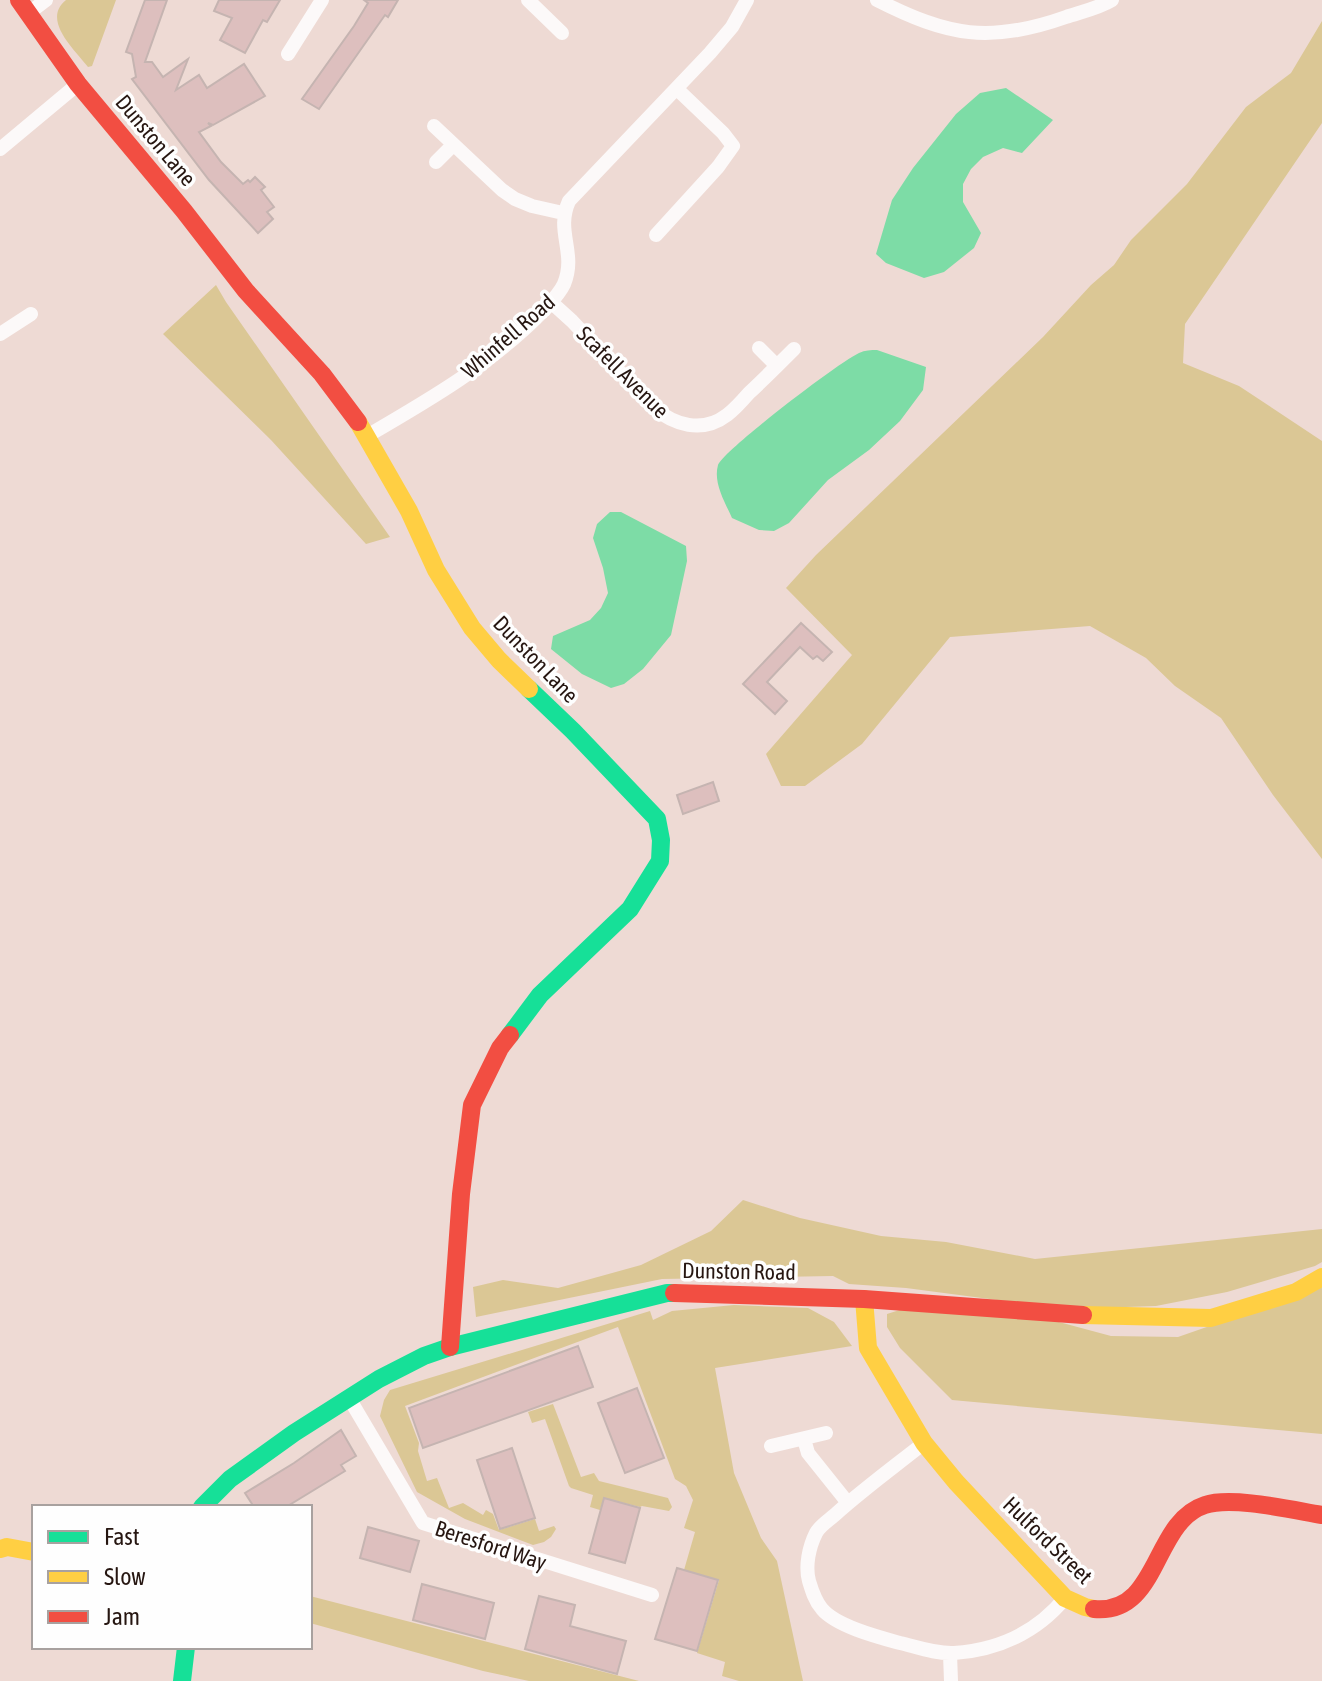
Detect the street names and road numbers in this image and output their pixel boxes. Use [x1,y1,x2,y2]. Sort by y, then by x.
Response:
street label: Dunston Lane [110,89,202,191]
street label: Whinfell Road [456,288,560,384]
street label: Scafell Avenue [572,321,674,423]
street label: Dunston Lane [488,610,584,708]
street label: Dunston Road [682,1257,796,1285]
street label: Hulford Street [998,1491,1098,1589]
street label: Beresford Way [432,1515,550,1575]

